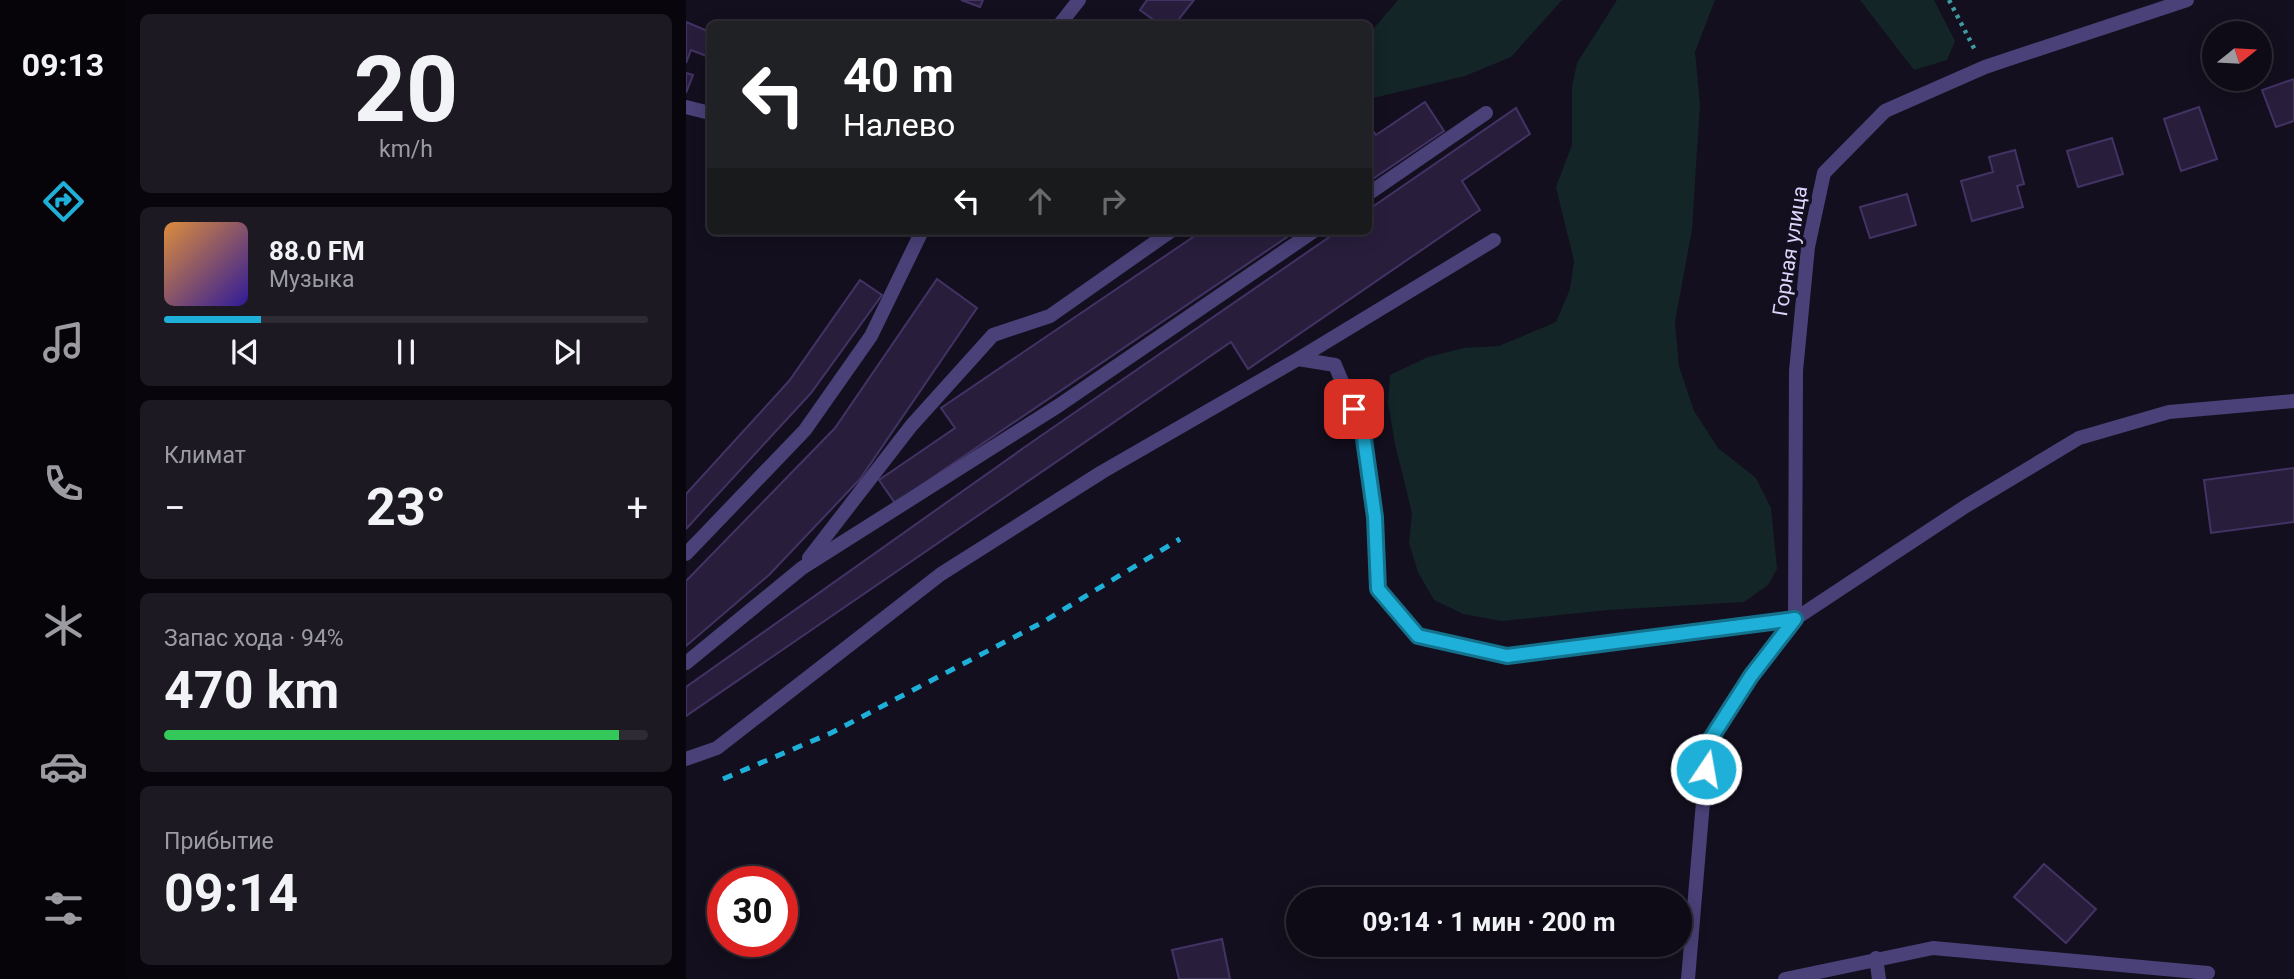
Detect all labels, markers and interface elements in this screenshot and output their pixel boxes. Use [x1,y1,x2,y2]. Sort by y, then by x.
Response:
north arrow [2202,21,2272,91]
map controls [2202,21,2272,91]
text: 20 [354,37,458,143]
text: 09:13 [22,46,104,84]
text: 40 m [843,47,954,104]
icon: left [728,49,819,140]
text: Налево [843,106,955,144]
text: km/h [379,136,433,163]
icon: directions [39,177,88,226]
icon: left [948,182,986,220]
icon: ahead [1021,182,1059,220]
icon: right [1094,182,1132,220]
street label: Горная улица [1768,184,1812,318]
text: 88.0 FM [269,236,365,266]
text: Музыка [269,266,354,293]
icon: music [39,318,88,367]
icon: previous [226,333,264,371]
icon: pause [387,333,425,371]
icon: next [548,333,586,371]
pin [1324,379,1384,439]
icon: arrive [1335,390,1373,428]
text: Климат [164,442,246,469]
icon: phone [39,459,88,508]
text: 23° [366,477,446,538]
text: − [164,486,186,530]
text: + [626,486,648,530]
icon: climate [39,601,88,650]
text: Запас хода · 94% [164,625,344,652]
text: 470 km [164,660,339,721]
position arrow [1669,732,1743,806]
icon: car [39,742,88,791]
text: Прибытие [164,828,274,855]
text: 09:14 [164,863,298,924]
speed limit sign: 30 [707,866,798,957]
icon: filters [39,884,88,933]
text: 09:14 · 1 мин · 200 m [1363,907,1615,937]

